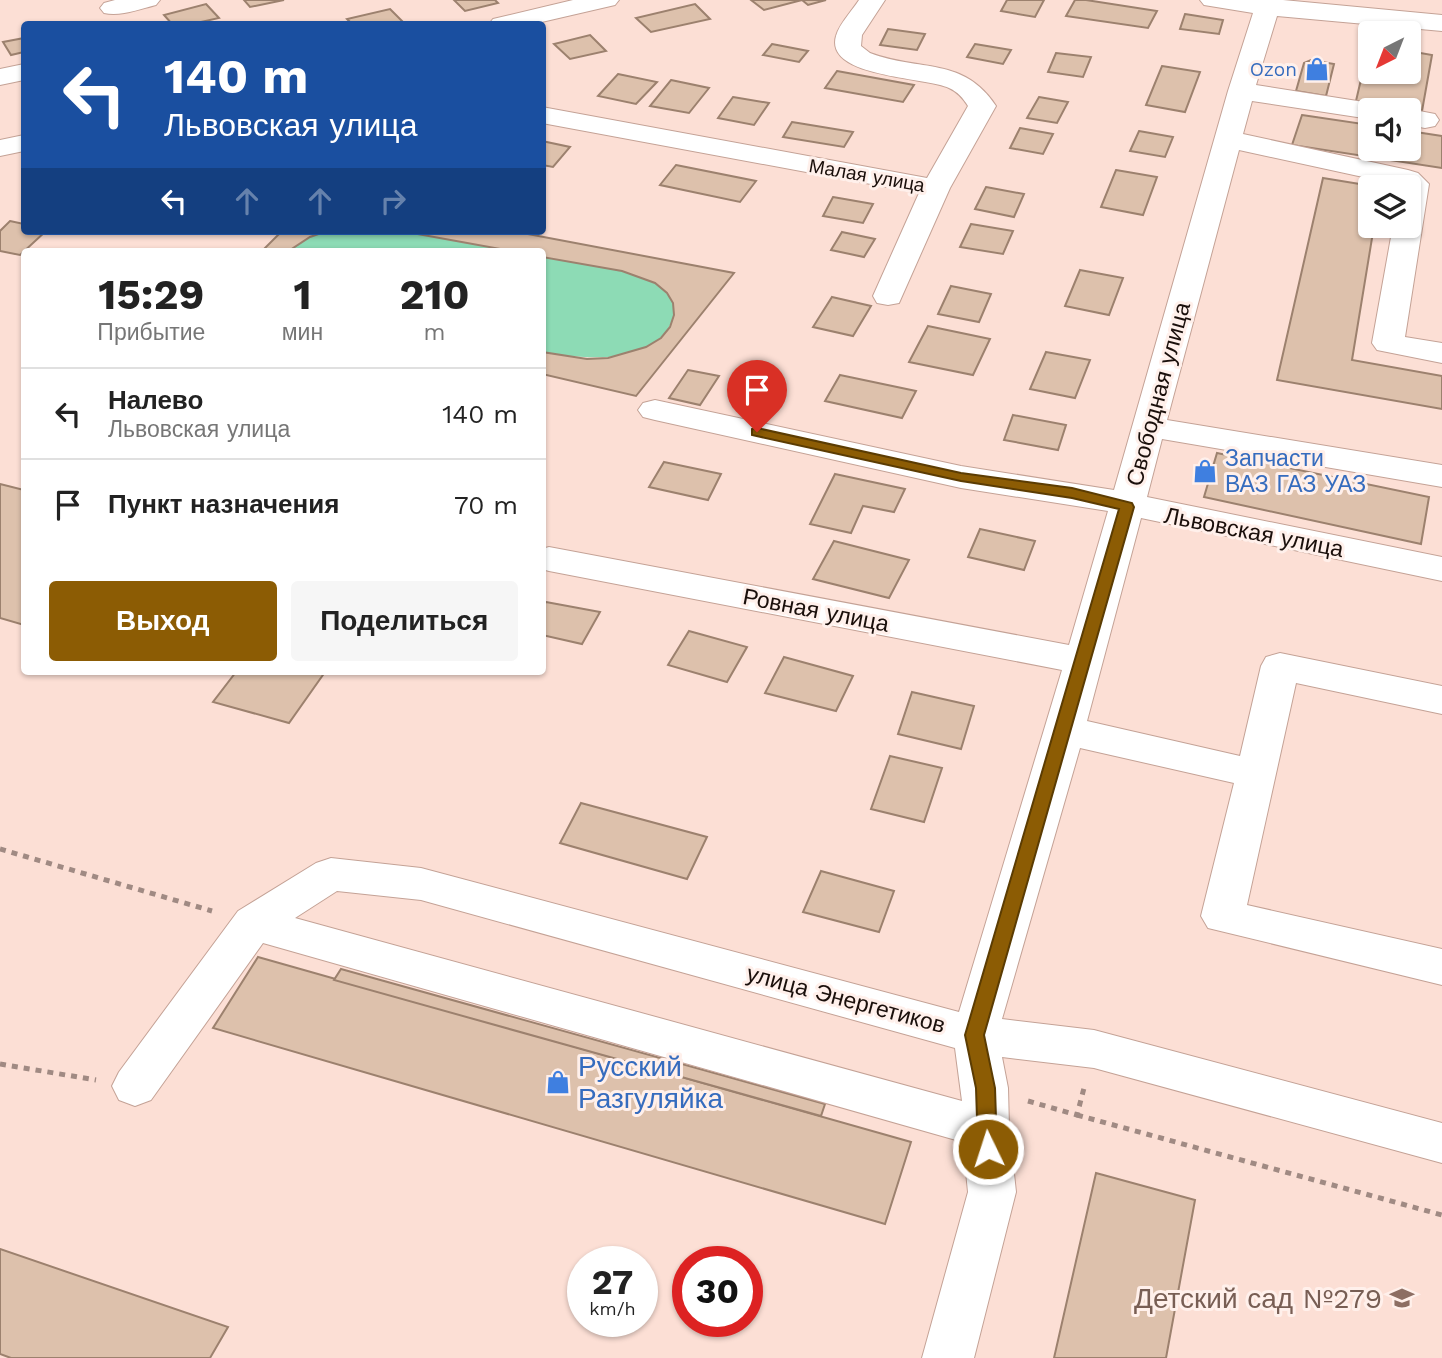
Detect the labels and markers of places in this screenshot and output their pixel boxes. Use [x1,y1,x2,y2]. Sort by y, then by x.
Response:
shop icon: Ozon [1303,55,1331,83]
place label: Ozon [1250,58,1297,81]
pin [727,360,787,432]
place label: Запчасти ВАЗ ГАЗ УАЗ [1225,445,1366,498]
shop icon: Запчасти ВАЗ ГАЗ УАЗ [1191,457,1219,485]
place label: Русский Разгуляйка [578,1050,723,1115]
shop icon: Русский Разгуляйка [544,1068,572,1096]
place label: Детский сад №279 [1134,1282,1382,1315]
school or university icon: Детский сад №279 [1388,1284,1416,1312]

